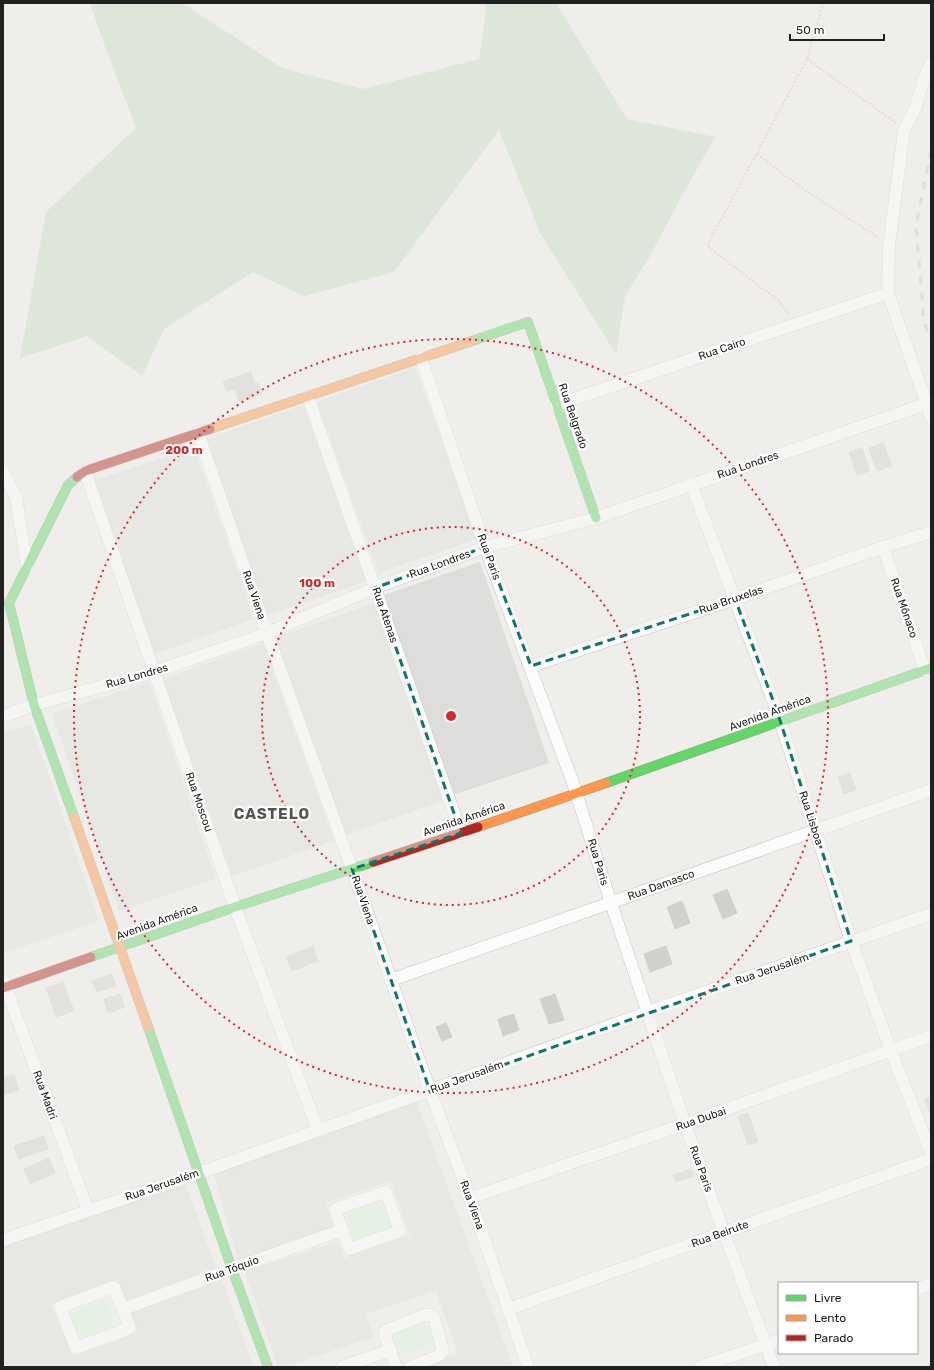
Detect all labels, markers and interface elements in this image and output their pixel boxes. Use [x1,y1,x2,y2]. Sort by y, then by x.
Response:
scale bar [790,16,884,42]
text: 50 m [796,23,824,37]
street label: Rua Cairo [697,335,747,363]
street label: Rua Belgrado [556,382,590,450]
text: 200 m [165,443,203,457]
street label: Rua Londres [716,448,781,482]
street label: Rua Paris [475,532,503,582]
street label: Rua Londres [408,547,473,581]
street label: Rua Viena [240,569,268,621]
text: 100 m [299,576,335,590]
street label: Rua Mônaco [888,576,920,640]
street label: Rua Bruxelas [697,583,765,617]
street label: Rua Atenas [369,585,401,645]
street label: Rua Londres [104,661,170,691]
street label: Avenida América [727,692,813,734]
centre of rings [444,709,458,723]
street label: Rua Moscou [183,770,215,834]
street label: Rua Lisboa [796,789,826,847]
street label: Avenida América [421,799,507,839]
district label: CASTELO [234,805,310,823]
street label: Rua Paris [585,837,611,887]
street label: Rua Damasco [626,867,696,903]
street label: Rua Viena [349,874,377,926]
street label: Avenida América [114,901,200,943]
street label: Rua Jerusalém [734,950,811,988]
street label: Rua Jerusalém [429,1058,506,1096]
street label: Rua Madri [30,1069,60,1121]
street label: Rua Dubai [674,1104,728,1134]
street label: Rua Paris [687,1144,715,1194]
street label: Rua Jerusalém [124,1166,201,1204]
street label: Rua Viena [457,1179,487,1231]
street label: Rua Beirute [690,1218,750,1250]
street label: Rua Tóquio [203,1253,261,1285]
legend [778,1282,918,1354]
text: Livre [814,1291,842,1305]
text: Lento [814,1311,846,1325]
text: Parado [814,1331,853,1345]

